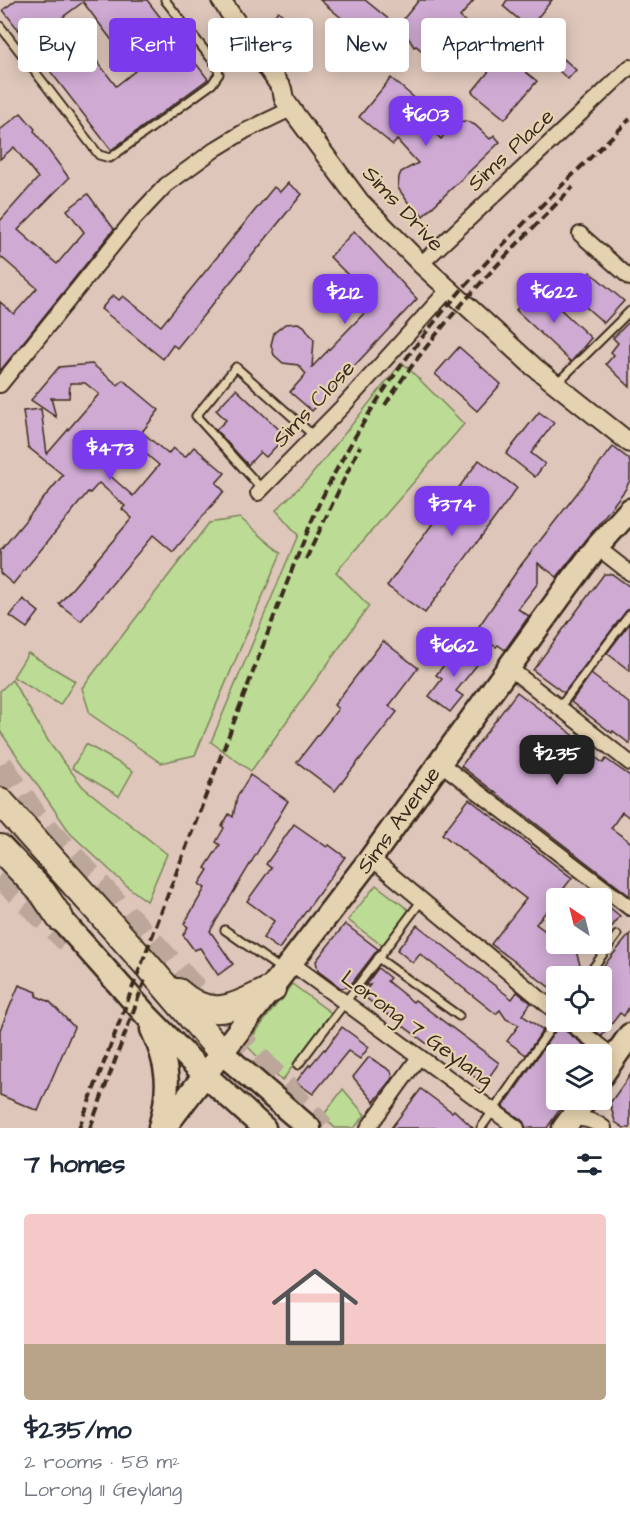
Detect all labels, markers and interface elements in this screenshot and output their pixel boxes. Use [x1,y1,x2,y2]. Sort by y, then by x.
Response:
chip: Buy [18,18,97,72]
chip: Rent [109,18,196,72]
chip: Filters [208,18,313,72]
chip: New [325,18,409,72]
chip: Apartment [421,18,566,72]
pin: $603 [390,96,462,147]
text: $603 [403,101,449,129]
street label: Sims Place [461,101,561,198]
street label: Sims Drive [355,159,451,259]
pin: $622 [518,273,590,324]
pin: $212 [309,274,381,325]
text: $622 [531,278,577,306]
text: $212 [327,279,363,307]
street label: Sims Close [266,354,363,454]
pin: $473 [74,430,146,481]
text: $473 [86,435,134,463]
pin: $374 [416,486,488,537]
text: $374 [428,491,476,519]
pin: $662 [418,627,490,678]
text: $662 [430,632,478,660]
pin: $235 [521,735,593,786]
text: $235 [534,740,580,768]
street label: Sims Avenue [349,760,448,880]
north arrow [546,888,612,954]
map controls [546,888,612,1110]
street label: Lorong 7 Geylang [334,963,500,1096]
button: locate [546,966,612,1032]
button: layers [546,1044,612,1110]
text: 7 homes [24,1146,125,1182]
icon: filters [573,1148,606,1181]
icon: home [261,1253,369,1361]
text: $235/mo [24,1412,132,1448]
text: 2 rooms · 58 m² [24,1448,180,1476]
text: Lorong 11 Geylang [24,1476,182,1504]

